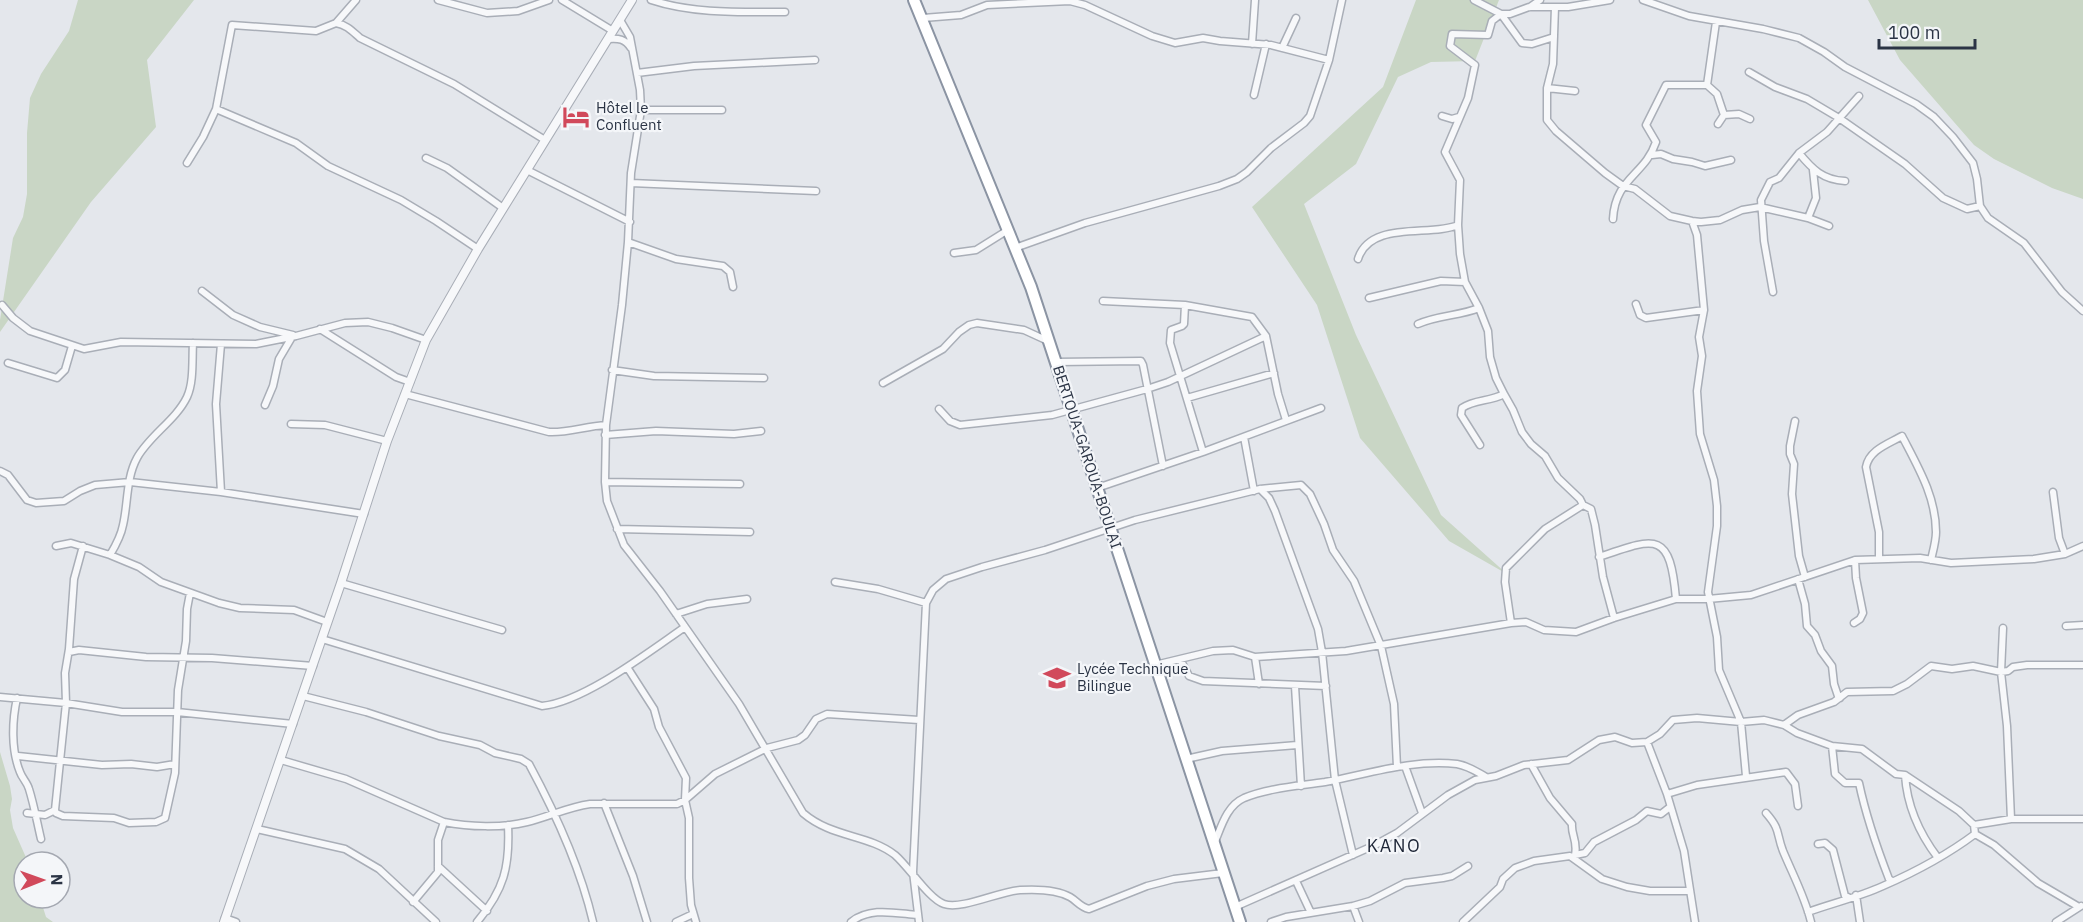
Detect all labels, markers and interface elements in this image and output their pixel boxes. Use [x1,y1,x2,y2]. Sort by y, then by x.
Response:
scale bar [1879,12,1975,50]
text: 100 m [1888,21,1940,44]
place label: Hôtel le Confluent [596,98,662,134]
hotel icon: Hôtel le Confluent [561,102,591,132]
street label: BERTOUA-GAROUA-BOULAI [1049,363,1126,551]
place label: Lycée Technique Bilingue [1077,659,1188,695]
school or university icon: Lycée Technique Bilingue [1042,663,1072,693]
district label: KANO [1367,834,1421,857]
north arrow [12,850,72,910]
text: N [47,874,67,886]

